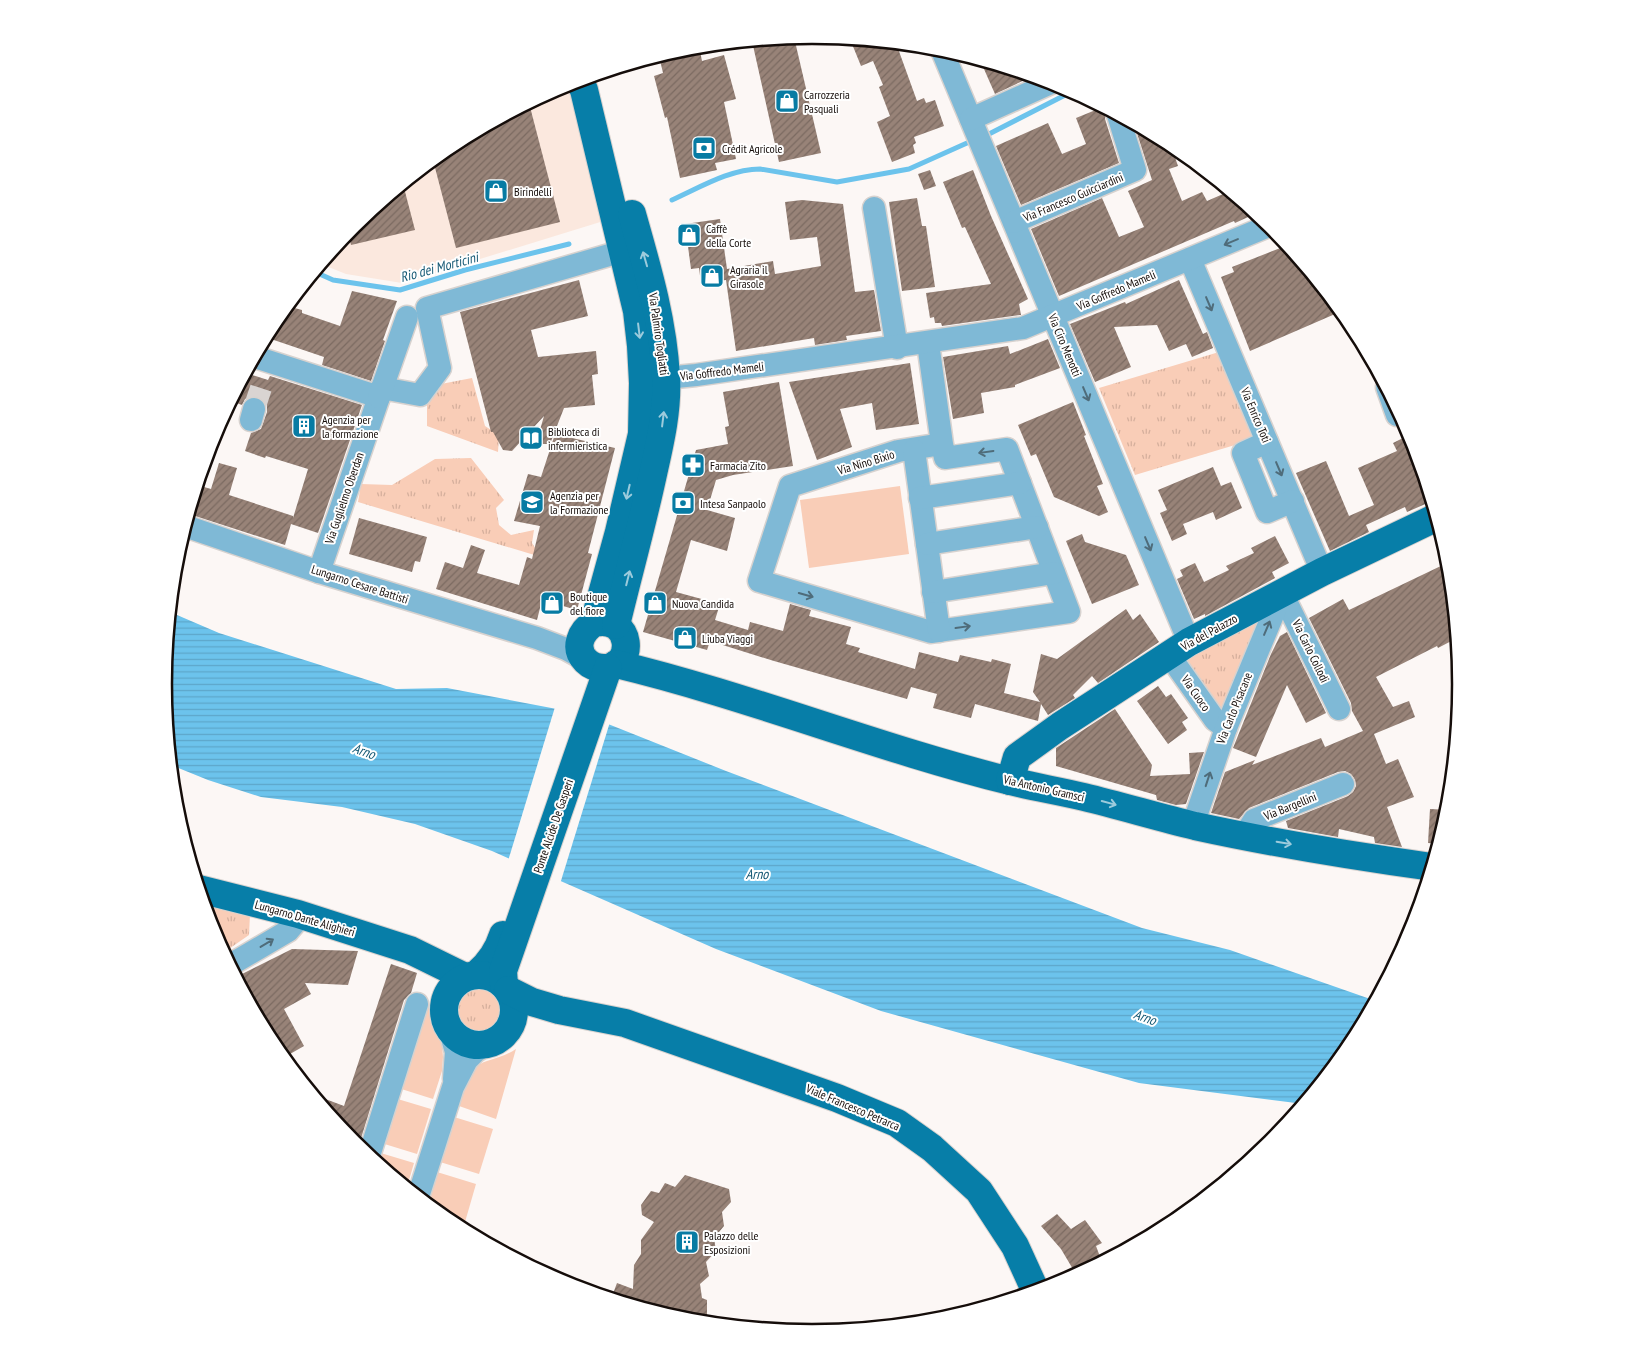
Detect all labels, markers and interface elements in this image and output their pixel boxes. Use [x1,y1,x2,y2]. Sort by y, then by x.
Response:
place label: Carrozzeria Pasquali [804,87,850,116]
shop icon: Carrozzeria Pasquali [774,88,800,114]
bank icon: Crédit Agricole [691,135,717,161]
place label: Crédit Agricole [722,141,783,156]
street label: Via Francesco Guicciardini [1020,169,1125,225]
shop icon: Birindelli [483,178,509,204]
place label: Birindelli [514,184,552,199]
place label: Caffè della Corte [706,221,751,250]
shop icon: Caffè della Corte [676,222,702,248]
one-way arrow [1224,238,1239,248]
water label: Rio dei Morticini [398,247,482,286]
one-way arrow [640,251,650,267]
place label: Agraria il Girasole [730,262,768,291]
shop icon: Agraria il Girasole [699,263,725,289]
street label: Via Goffredo Mameli [1073,267,1158,314]
street label: Via Palmiro Togliatti [646,291,672,376]
one-way arrow [1204,296,1214,311]
street label: Via Ciro Menotti [1045,310,1085,379]
one-way arrow [635,323,645,339]
street label: Via Goffredo Mameli [678,358,765,384]
street label: Via Enrico Toti [1237,384,1274,445]
one-way arrow [1081,386,1091,401]
place label: Agenzia per la formazione [322,412,379,441]
one-way arrow [658,412,668,428]
building icon: Agenzia per la formazione [291,413,317,439]
place label: Biblioteca di infermieristica [548,424,608,453]
library icon: Biblioteca di infermieristica [518,425,544,451]
street label: Via Nino Bixio [835,446,896,478]
one-way arrow [978,447,994,457]
street label: Via Guglielmo Oberdan [321,450,367,547]
pharmacy icon: Farmacia Zito [680,452,706,478]
place label: Farmacia Zito [710,458,766,473]
one-way arrow [1275,461,1284,477]
one-way arrow [623,483,632,499]
place label: Agenzia per la Formazione [550,488,609,517]
school or university icon: Agenzia per la Formazione [519,489,545,515]
bank icon: Intesa Sanpaolo [670,490,696,516]
place label: Intesa Sanpaolo [700,496,766,511]
one-way arrow [1144,536,1153,551]
street label: Lungarno Cesare Battisti [310,561,410,607]
one-way arrow [624,570,633,586]
place label: Boutique del fiore [570,589,607,618]
shop icon: Boutique del fiore [539,590,565,616]
shop icon: Nuova Candida [642,590,668,616]
one-way arrow [798,590,814,600]
place label: Nuova Candida [672,596,734,611]
street label: Via del Palazzo [1177,610,1240,654]
street label: Via Carlo Collodi [1289,616,1333,685]
one-way arrow [1263,621,1273,636]
one-way arrow [954,622,970,632]
shop icon: Liuba Viaggi [672,625,698,651]
place label: Liuba Viaggi [702,631,753,646]
street label: Via Carlo Pisacane [1213,670,1255,747]
street label: Via Cuoco [1178,671,1214,714]
water label: Arno [350,739,379,764]
street label: Via Antonio Gramsci [1001,771,1086,805]
one-way arrow [1204,772,1213,787]
street label: Ponte Alcide De Gasperi [530,777,576,875]
street label: Via Bargellini [1261,789,1319,824]
one-way arrow [1100,799,1116,809]
one-way arrow [1276,838,1292,848]
water label: Arno [746,865,769,883]
street label: Lungarno Dante Alighieri [253,897,357,939]
one-way arrow [260,938,274,948]
water label: Arno [1131,1005,1160,1030]
street label: Viale Francesco Petrarca [803,1080,902,1134]
place label: Palazzo delle Esposizioni [704,1228,758,1257]
building icon: Palazzo delle Esposizioni [674,1229,700,1255]

